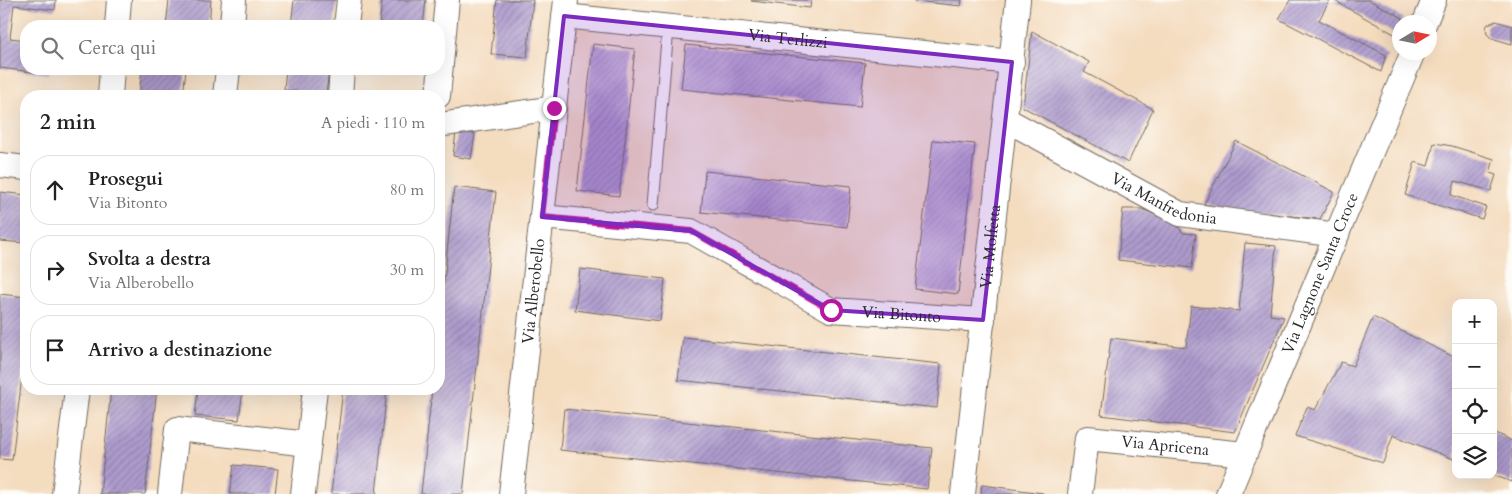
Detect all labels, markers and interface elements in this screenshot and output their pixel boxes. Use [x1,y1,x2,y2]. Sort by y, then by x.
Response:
north arrow [1392,15,1437,60]
search box [20,20,445,75]
street label: Via Terlizzi [747,24,829,54]
icon: search [38,34,66,62]
text: Cerca qui [78,35,156,61]
route end [543,97,566,120]
text: 2 min [40,108,96,137]
text: A piedi · 110 m [321,112,425,134]
text: Prosegui [88,166,163,192]
street label: Via Manfredonia [1107,167,1218,230]
icon: ahead [41,176,69,204]
text: 80 m [390,179,424,201]
street label: Via Lagnone Santa Croce [1277,189,1364,358]
text: Via Bitonto [88,192,167,214]
street label: Via Molfetta [975,203,1006,290]
street label: Via Alberobello [517,237,550,345]
text: Svolta a destra [88,246,211,272]
icon: right [41,256,69,284]
text: 30 m [390,259,424,281]
text: Via Alberobello [88,272,194,294]
route start [820,299,843,322]
map controls [1452,299,1497,479]
button: + [1452,299,1497,344]
street label: Via Bitonto [861,301,942,328]
icon: arrive [41,336,69,364]
text: Arrivo a destinazione [88,337,272,363]
button: − [1452,344,1497,389]
button: locate [1452,389,1497,434]
street label: Via Apricena [1120,431,1210,461]
button: layers [1452,434,1497,479]

